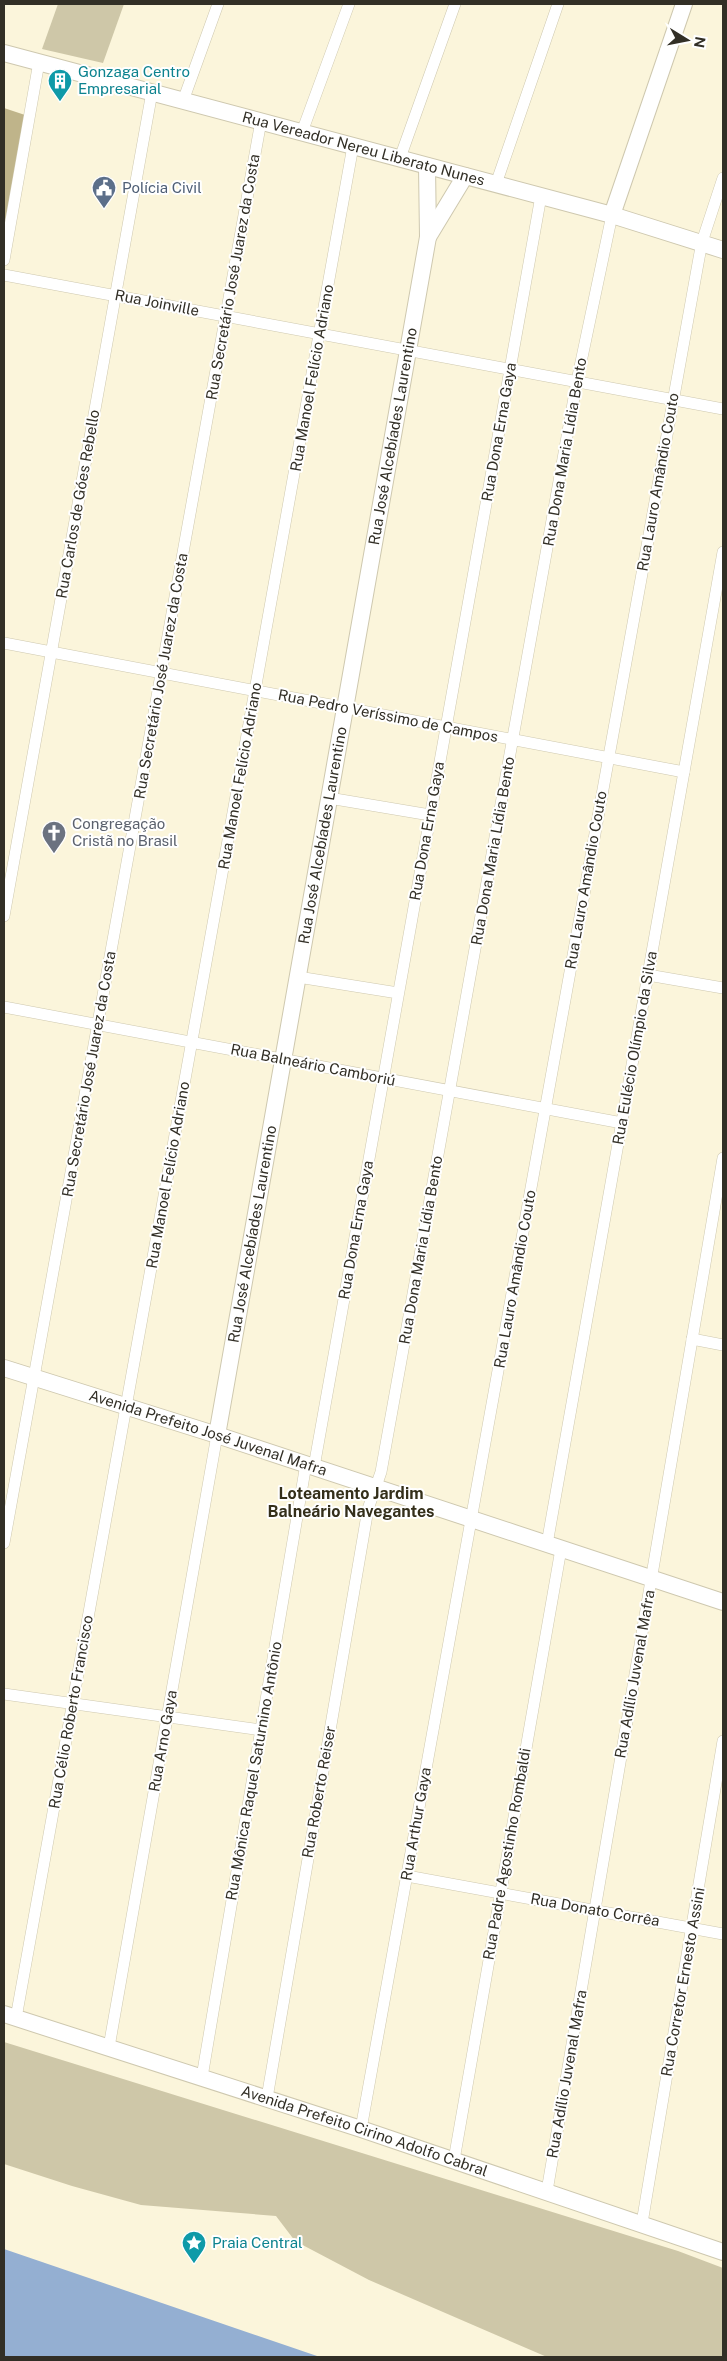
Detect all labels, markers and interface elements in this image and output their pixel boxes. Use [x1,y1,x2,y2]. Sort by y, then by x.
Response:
north arrow [662,15,712,65]
text: N [691,35,709,49]
place label: Gonzaga Centro Empresarial [78,63,190,97]
building icon: Gonzaga Centro Empresarial [47,68,73,102]
street label: Rua Vereador Nereu Liberato Nunes [241,108,487,189]
street label: Rua Secretário José Juarez da Costa [202,153,263,401]
public building icon: Polícia Civil [91,175,117,209]
place label: Polícia Civil [122,179,202,196]
street label: Rua Manoel Felício Adriano [287,283,336,473]
street label: Rua Joinville [113,286,201,319]
street label: Rua José Alcebíades Laurentino [365,326,420,546]
street label: Rua Dona Maria Lídia Bento [540,356,589,548]
street label: Rua Dona Erna Gaya [478,361,519,503]
street label: Rua Lauro Amândio Couto [633,391,682,572]
street label: Rua Carlos de Góes Rebello [53,408,103,600]
street label: Rua Secretário José Juarez da Costa [130,552,191,800]
street label: Rua Manoel Felício Adriano [215,681,264,871]
street label: Rua Pedro Veríssimo de Campos [277,686,499,745]
street label: Rua José Alcebíades Laurentino [295,725,350,945]
street label: Rua Dona Maria Lídia Bento [468,755,517,947]
street label: Rua Dona Erna Gaya [406,760,447,902]
street label: Rua Lauro Amândio Couto [561,789,610,970]
place label: Congregação Cristã no Brasil [72,815,178,849]
church icon: Congregação Cristã no Brasil [41,820,67,854]
street label: Rua Secretário José Juarez da Costa [58,950,119,1198]
street label: Rua Eulécio Olímpio da Silva [609,950,660,1146]
street label: Rua Balneário Camboriú [229,1040,397,1089]
street label: Rua Manoel Felício Adriano [143,1080,192,1270]
street label: Rua José Alcebíades Laurentino [224,1124,279,1344]
street label: Rua Dona Maria Lídia Bento [396,1154,445,1346]
street label: Rua Dona Erna Gaya [335,1159,376,1301]
street label: Rua Lauro Amândio Couto [490,1188,539,1369]
street label: Avenida Prefeito José Juvenal Mafra [87,1386,329,1479]
district label: Loteamento Jardim Balneário Navegantes [267,1484,435,1521]
street label: Rua Adílio Juvenal Mafra [611,1588,658,1759]
street label: Rua Célio Roberto Francisco [45,1614,96,1810]
street label: Rua Mônica Raquel Saturnino Antônio [222,1640,285,1902]
street label: Rua Arno Gaya [145,1689,180,1793]
street label: Rua Roberto Reiser [299,1724,339,1859]
street label: Rua Padre Agostinho Rombaldi [479,1747,534,1961]
street label: Rua Arthur Gaya [397,1766,434,1882]
street label: Rua Corretor Ernesto Assini [657,1886,708,2078]
street label: Rua Donato Corrêa [529,1890,661,1929]
street label: Rua Adílio Juvenal Mafra [543,1988,590,2159]
street label: Avenida Prefeito Cirino Adolfo Cabral [239,2082,490,2179]
place icon: Praia Central [181,2230,207,2264]
place label: Praia Central [212,2234,303,2251]

